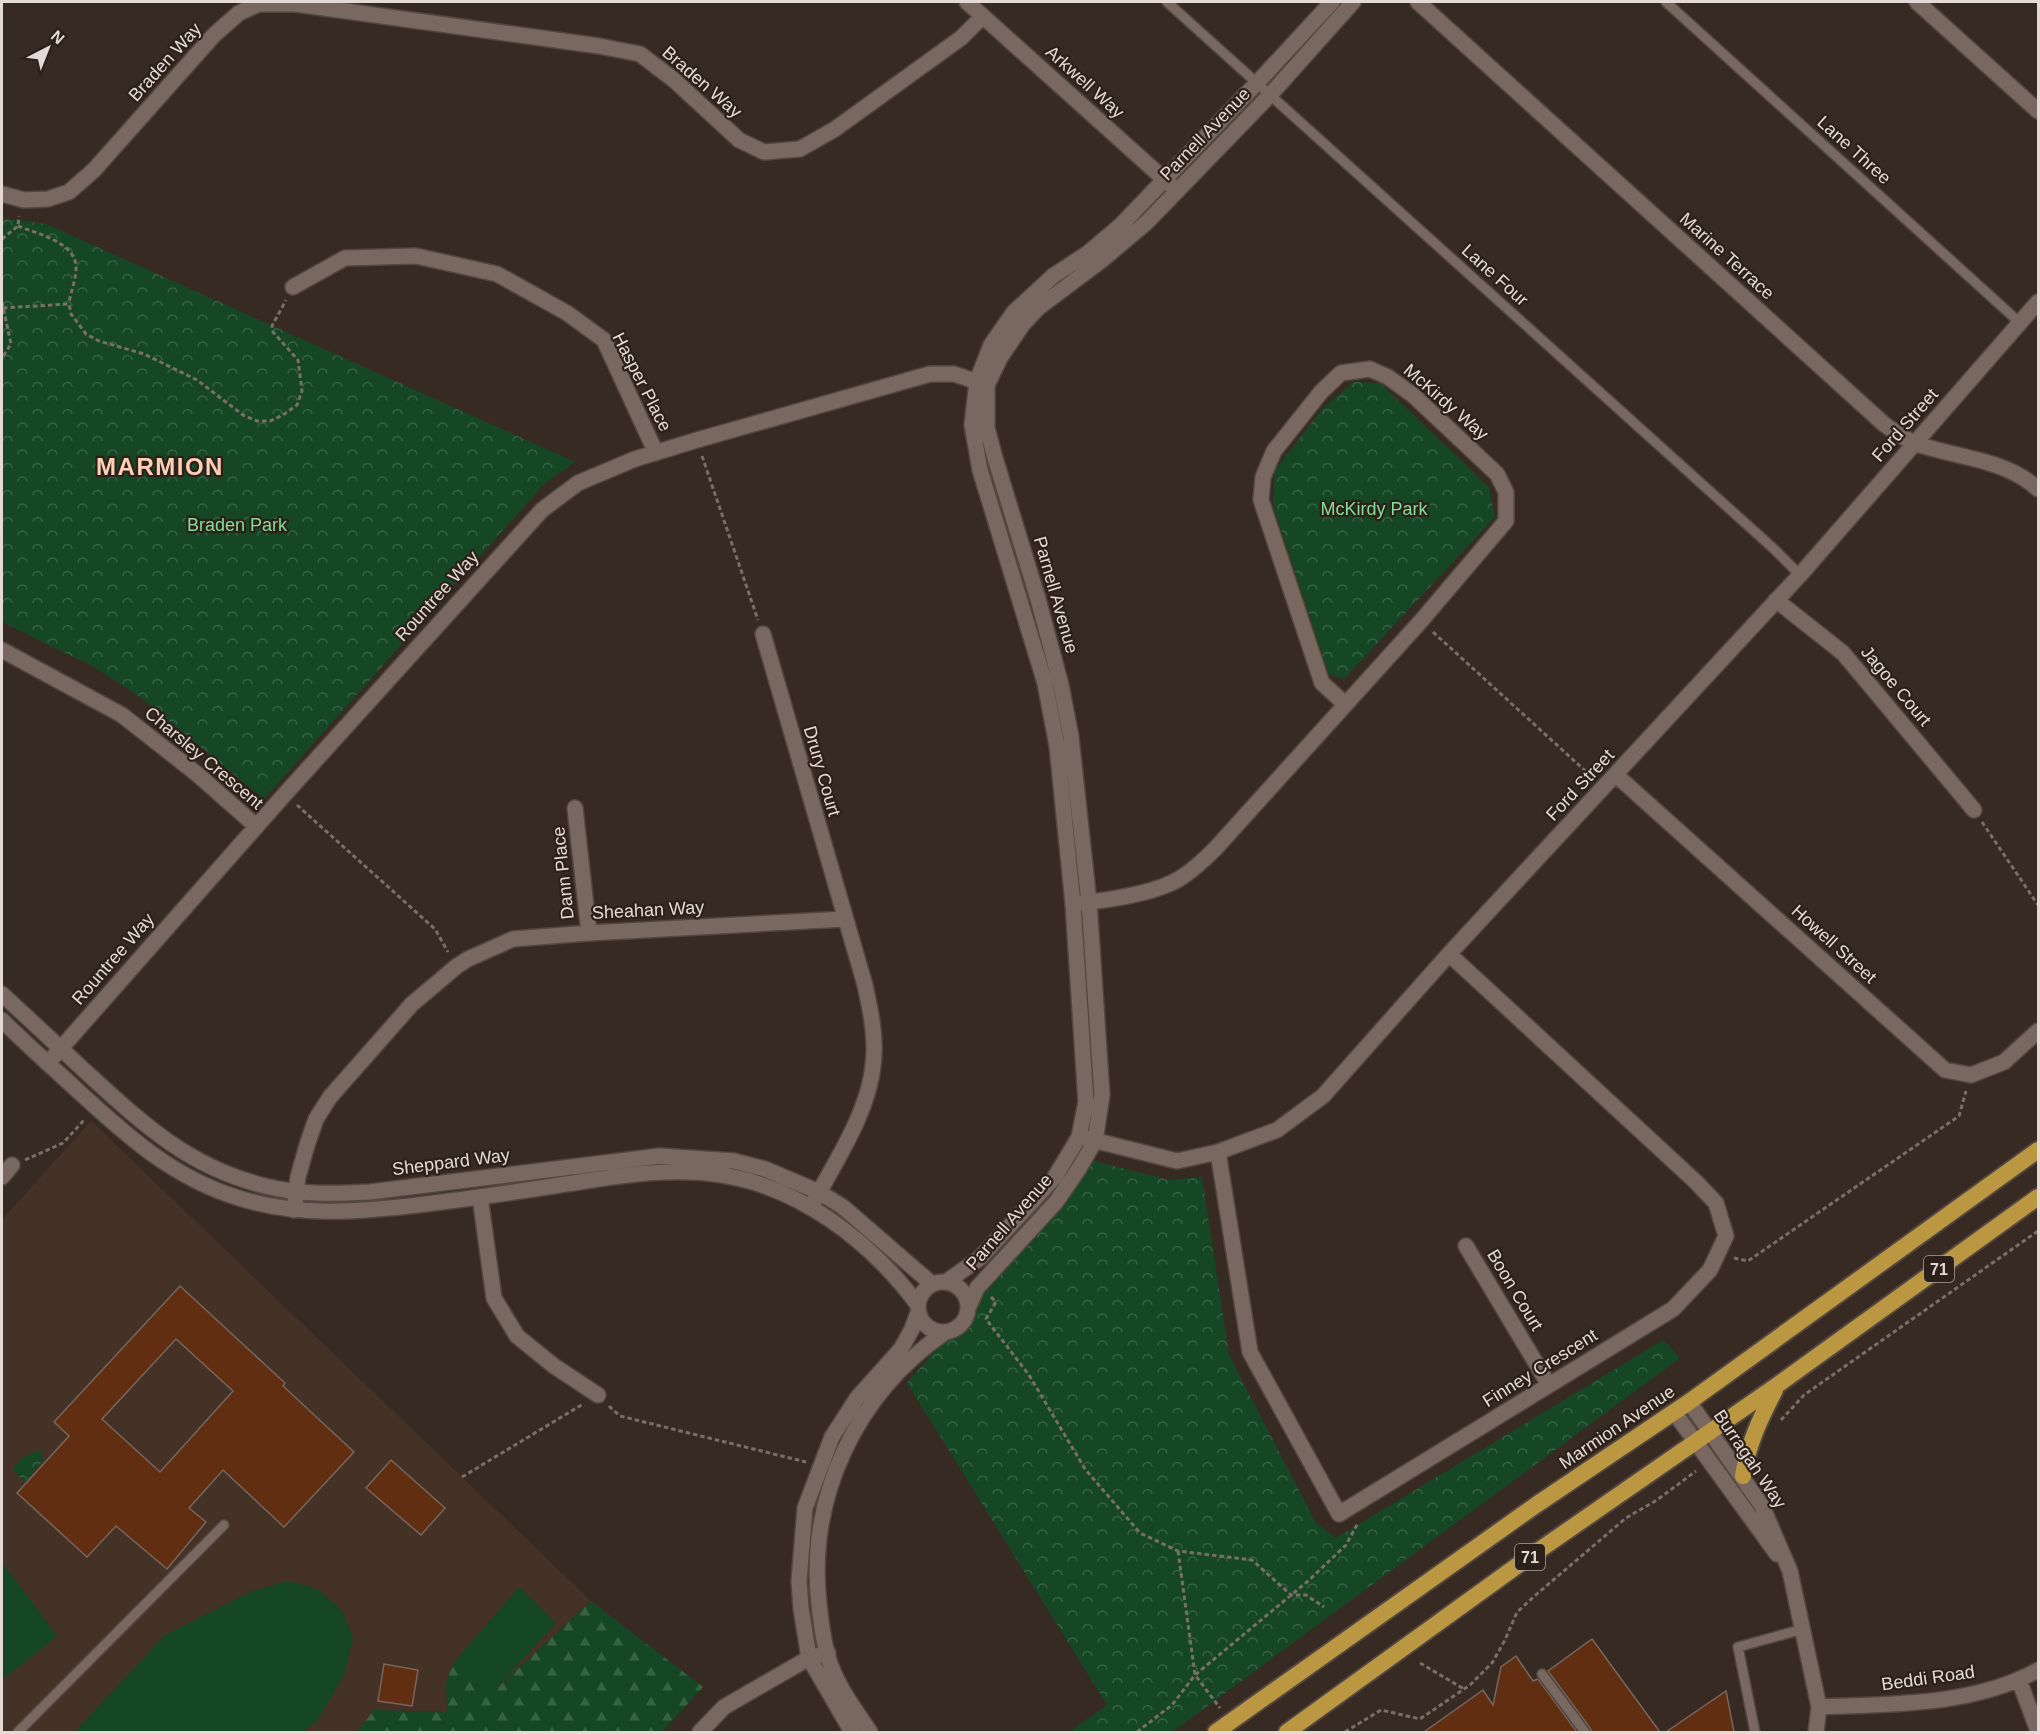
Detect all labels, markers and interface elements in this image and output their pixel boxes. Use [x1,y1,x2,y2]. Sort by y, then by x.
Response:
north arrow [18,18,78,78]
street label: Braden Way [125,19,205,105]
text: N [48,27,68,47]
street label: Braden Way [658,42,746,122]
street label: Arkwell Way [1042,42,1128,122]
street label: Parnell Avenue [1156,84,1254,184]
street label: Lane Three [1813,112,1895,188]
street label: Marine Terrace [1676,209,1778,303]
street label: Lane Four [1458,240,1532,310]
street label: Hasper Place [609,329,675,435]
street label: McKirdy Way [1400,360,1492,444]
street label: Ford Street [1868,384,1942,466]
district label: MARMION [96,453,224,480]
park label: McKirdy Park [1320,499,1429,519]
park label: Braden Park [187,515,288,535]
street label: Parnell Avenue [1030,534,1082,656]
street label: Rountree Way [391,547,483,645]
street label: Jagoe Court [1857,642,1935,730]
street label: Charsley Crescent [141,703,267,813]
street label: Drury Court [800,724,844,818]
street label: Ford Street [1542,745,1618,825]
street label: Dann Place [548,826,578,920]
street label: Sheahan Way [591,897,705,923]
street label: Howell Street [1788,901,1880,987]
street label: Rountree Way [68,909,158,1009]
street label: Sheppard Way [391,1145,511,1179]
street label: Parnell Avenue [962,1170,1056,1274]
street label: Boon Court [1483,1246,1547,1334]
road number: 71 [1924,1256,1954,1282]
street label: Finney Crescent [1479,1325,1601,1411]
street label: Marmion Avenue [1556,1381,1678,1473]
street label: Burragah Way [1710,1406,1790,1512]
road number: 71 [1515,1544,1545,1570]
street label: Beddi Road [1880,1662,1976,1694]

